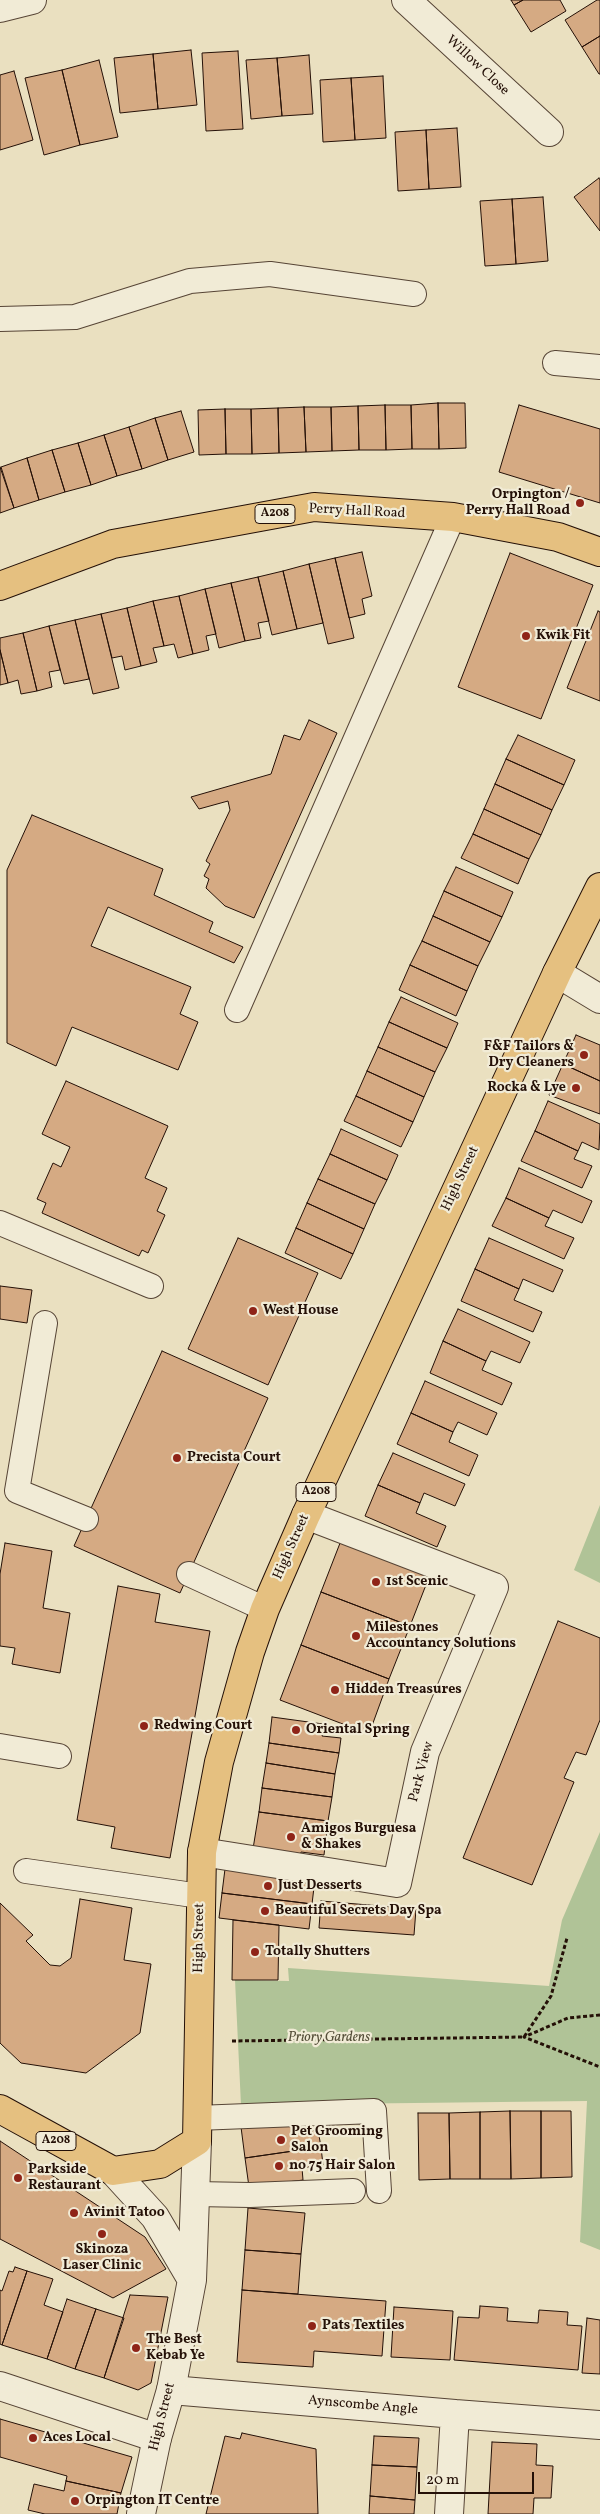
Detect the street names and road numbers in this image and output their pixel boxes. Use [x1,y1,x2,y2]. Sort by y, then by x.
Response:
street label: Willow Close [442,32,512,100]
street label: Perry Hall Road [308,501,406,523]
road number: A208 [255,504,295,524]
street label: High Street [439,1144,483,1214]
road number: A208 [296,1482,336,1501]
street label: High Street [270,1512,314,1582]
street label: Park View [406,1740,438,1804]
street label: High Street [191,1903,209,1973]
road number: A208 [36,2132,76,2150]
street label: High Street [146,2381,180,2453]
street label: Aynscombe Angle [307,2393,419,2419]

